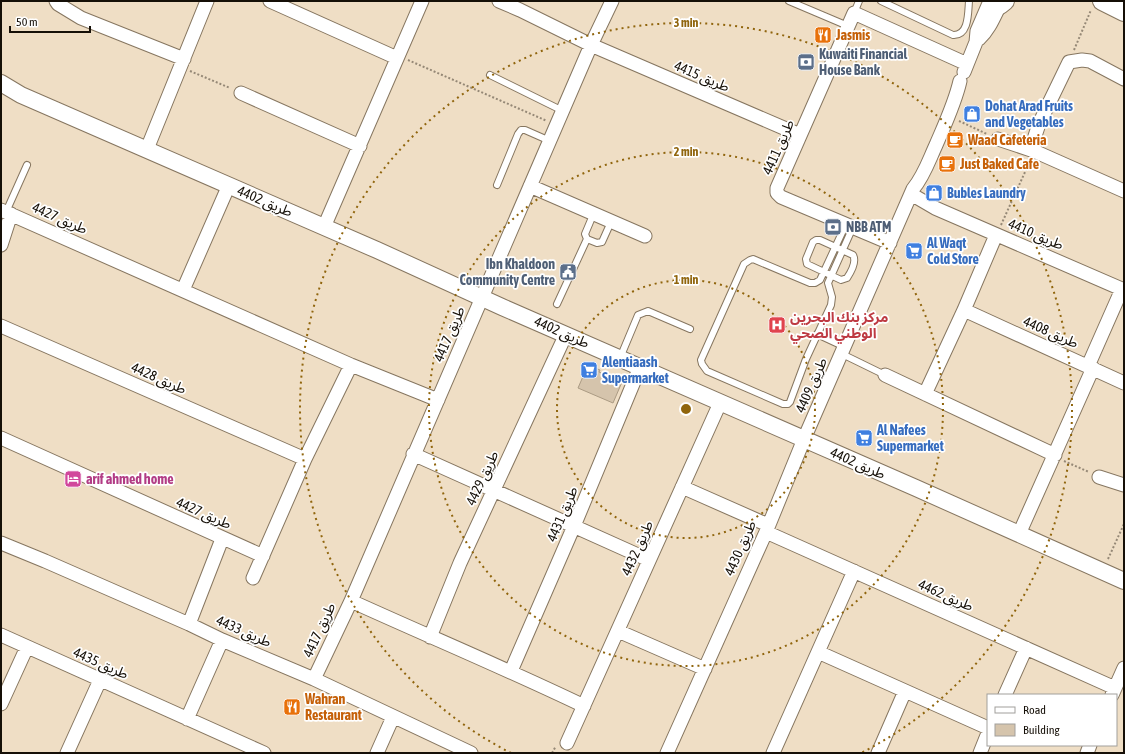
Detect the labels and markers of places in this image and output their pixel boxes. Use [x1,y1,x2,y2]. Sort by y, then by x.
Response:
restaurant icon: Jasmis [813,25,833,45]
place label: Jasmis [835,27,870,43]
place label: Kuwaiti Financial House Bank [819,46,907,78]
bank icon: Kuwaiti Financial House Bank [796,52,816,72]
place label: Dohat Arad Fruits and Vegetables [985,98,1073,130]
shop icon: Dohat Arad Fruits and Vegetables [962,104,982,124]
cafe icon: Waad Cafeteria [945,130,965,150]
place label: Waad Cafeteria [967,132,1047,148]
cafe icon: Just Baked Cafe [937,154,957,174]
place label: Just Baked Cafe [959,156,1039,172]
shop icon: Bubles Laundry [924,183,944,203]
place label: Bubles Laundry [947,185,1026,201]
bank icon: NBB ATM [823,217,843,237]
place label: NBB ATM [846,219,891,235]
place label: Al Waqt Cold Store [926,235,979,267]
supermarket icon: Al Waqt Cold Store [904,241,924,261]
place label: Ibn Khaldoon Community Centre [460,256,555,288]
public building icon: Ibn Khaldoon Community Centre [558,262,578,282]
place label: مركز بنك البحرين الوطني الصحي [790,309,889,344]
hospital icon: مركز بنك البحرين الوطني الصحي [767,315,787,335]
place label: Alentiaash Supermarket [601,354,669,386]
supermarket icon: Alentiaash Supermarket [579,360,599,380]
centre of rings [679,402,693,416]
place label: Al Nafees Supermarket [876,422,944,454]
supermarket icon: Al Nafees Supermarket [854,428,874,448]
hotel icon: arif ahmed home [63,469,83,489]
place label: arif ahmed home [86,471,174,487]
place label: Wahran Restaurant [304,691,362,723]
restaurant icon: Wahran Restaurant [282,697,302,717]

